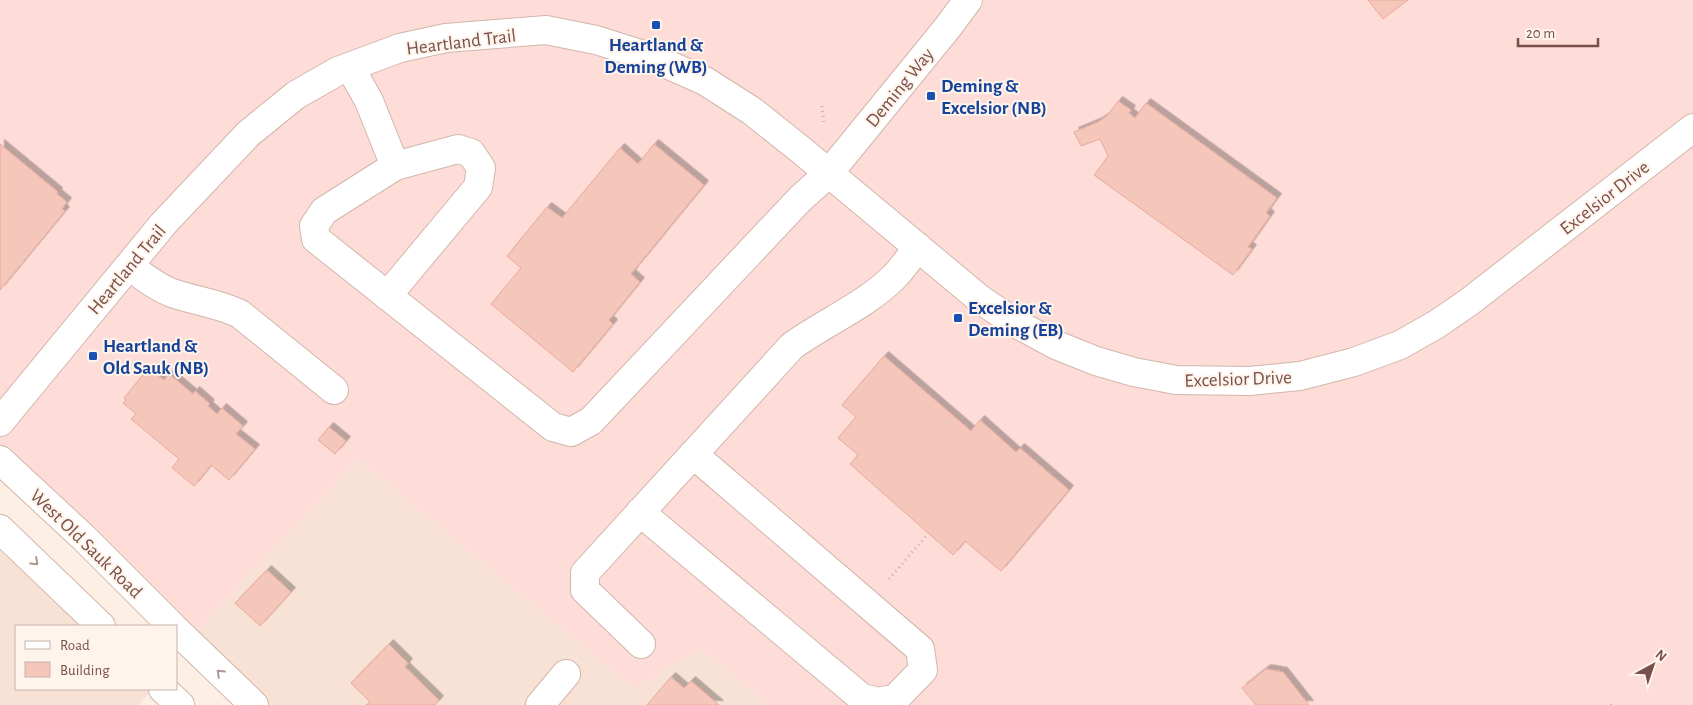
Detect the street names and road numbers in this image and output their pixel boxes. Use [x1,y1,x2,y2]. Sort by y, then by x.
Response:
street label: Heartland Trail [405,26,517,59]
street label: Deming Way [863,45,938,131]
street label: Excelsior Drive [1557,158,1653,239]
street label: Heartland Trail [84,222,170,318]
street label: Excelsior Drive [1184,368,1292,391]
street label: West Old Sauk Road [26,486,146,602]

